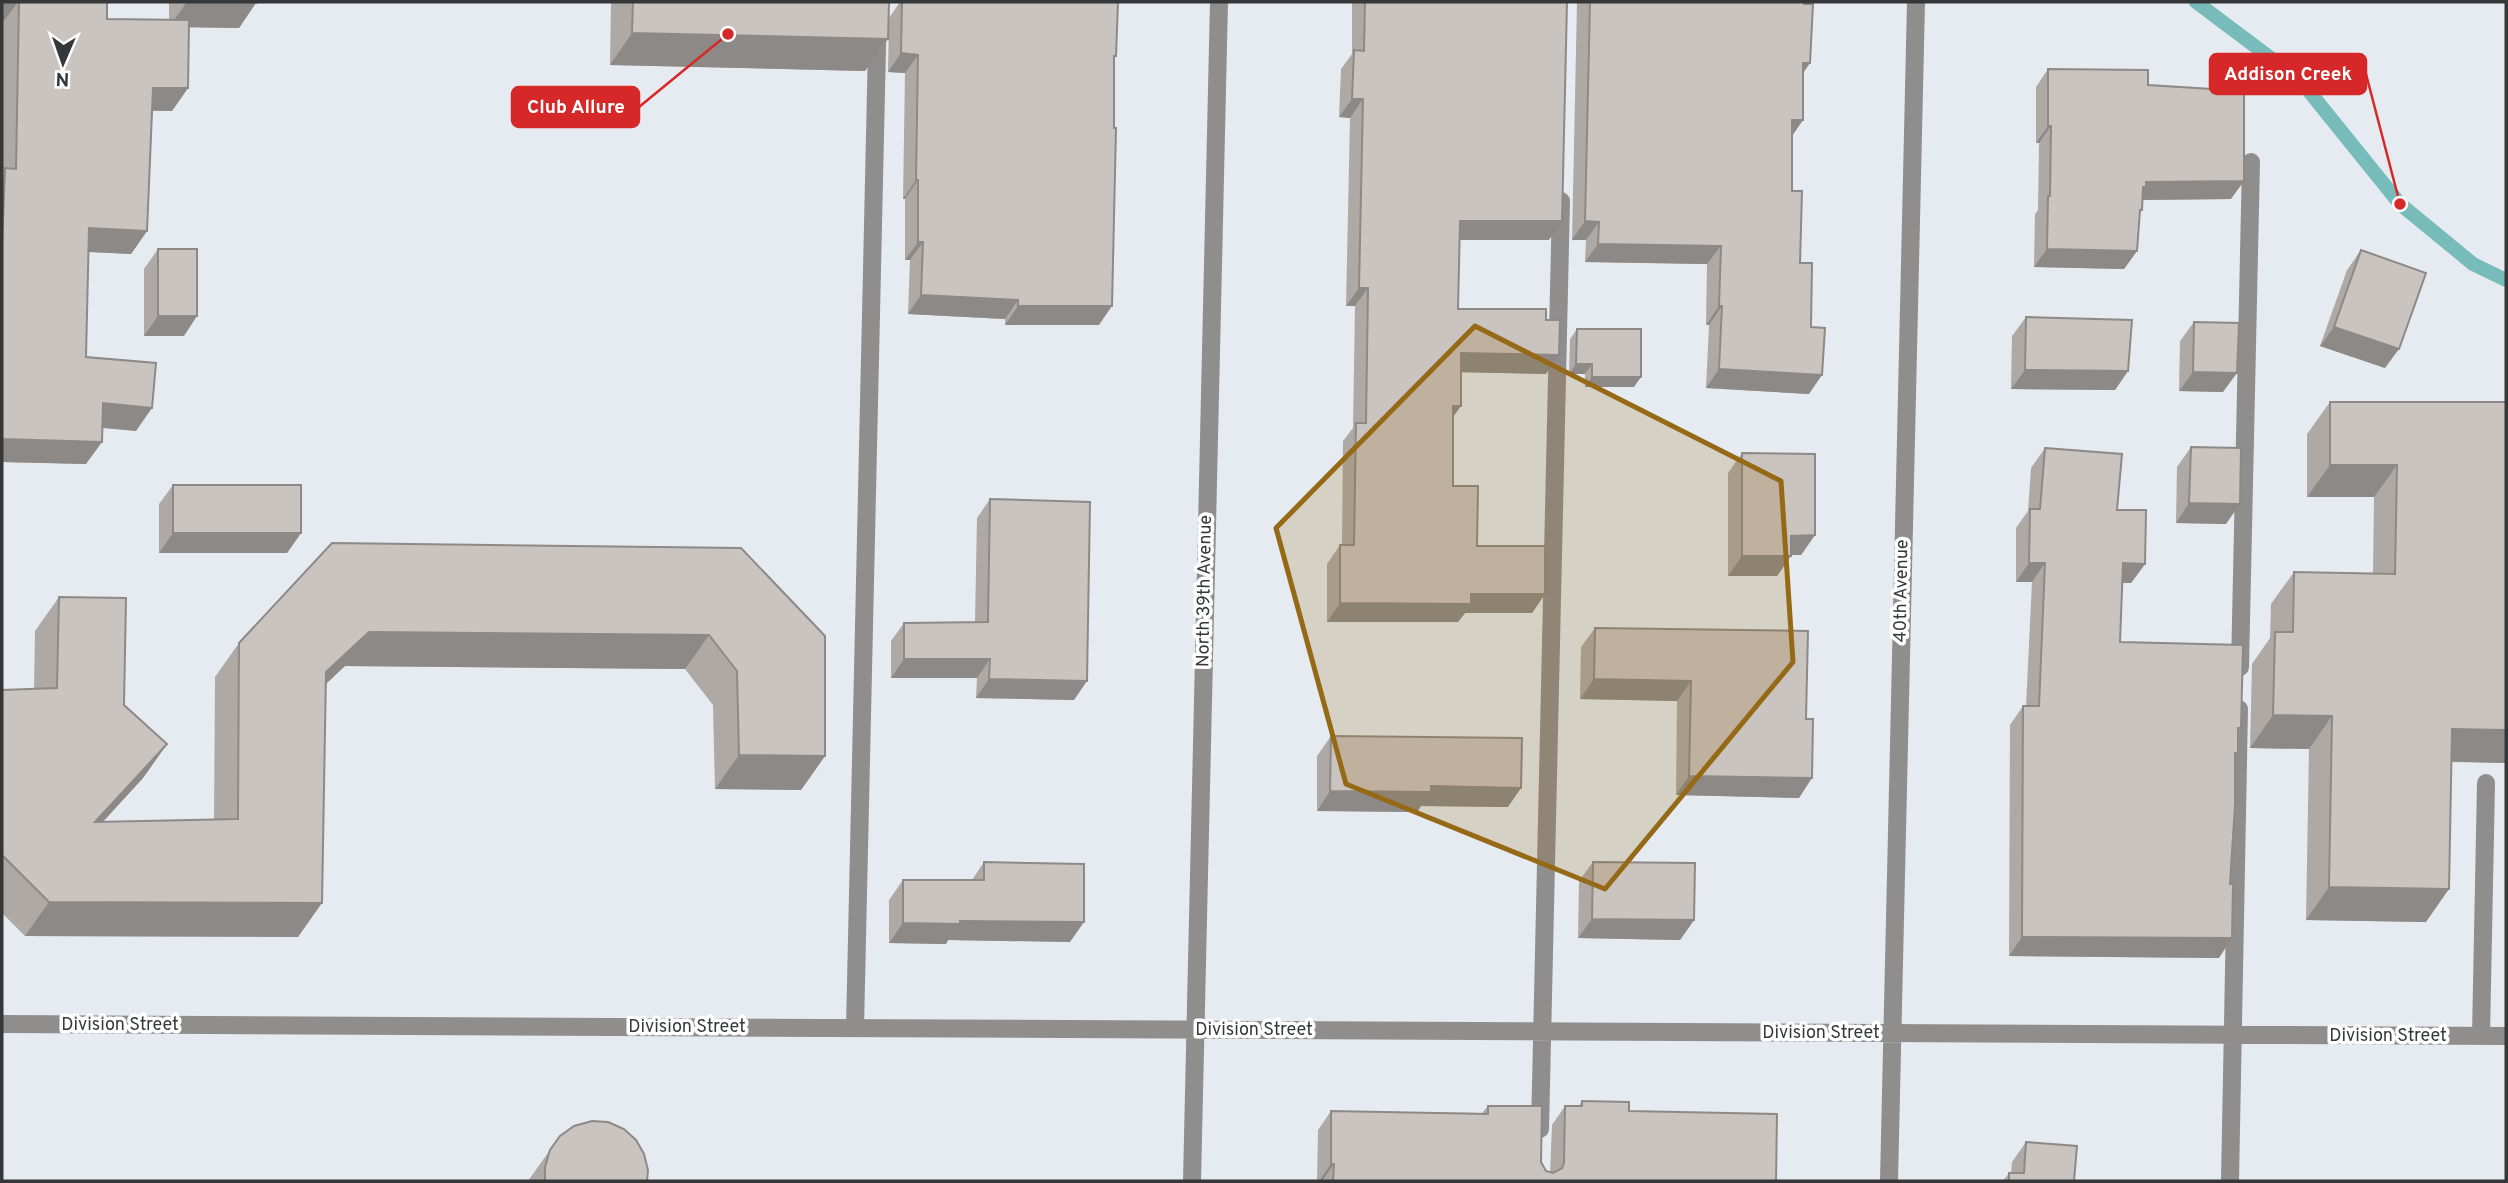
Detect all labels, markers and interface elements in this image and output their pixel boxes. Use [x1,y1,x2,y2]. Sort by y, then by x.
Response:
north arrow [28,28,98,98]
callout: Addison Creek [2210,54,2366,94]
text: Addison Creek [2224,63,2352,87]
text: N [55,66,70,90]
callout: Club Allure [512,87,639,127]
text: Club Allure [527,96,625,120]
street label: North 39th Avenue [1192,515,1218,667]
street label: 40th Avenue [1890,539,1914,643]
street label: Division Street [61,1014,179,1037]
street label: Division Street [628,1016,746,1039]
street label: Division Street [1195,1019,1313,1042]
street label: Division Street [1762,1022,1880,1045]
street label: Division Street [2329,1025,2447,1048]

